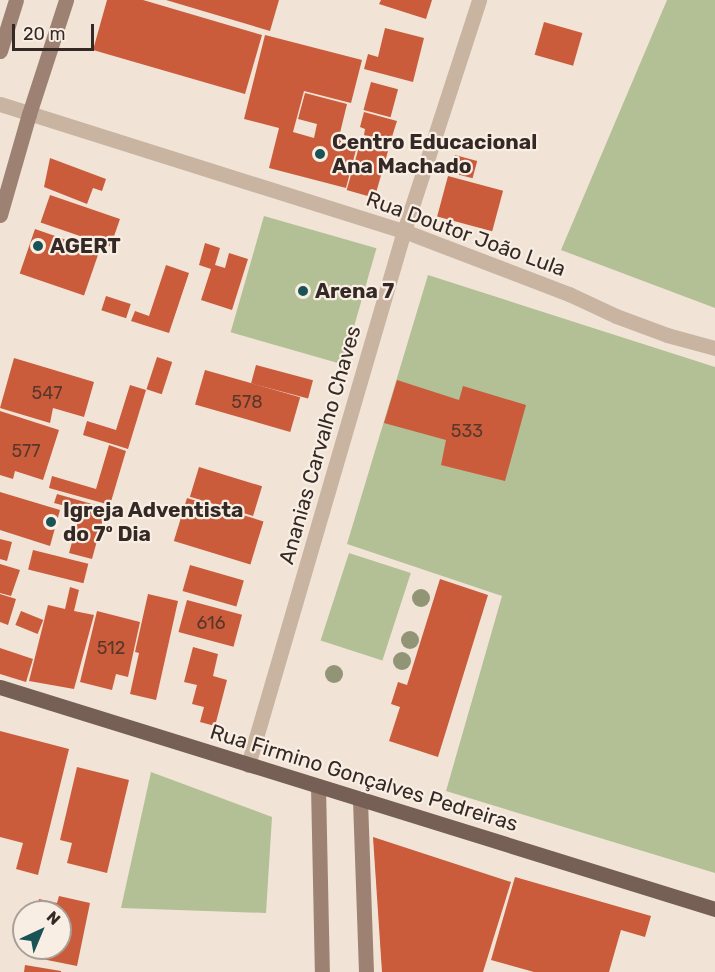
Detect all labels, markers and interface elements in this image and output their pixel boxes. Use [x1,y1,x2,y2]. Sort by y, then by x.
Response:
scale bar [15,12,98,50]
text: 20 m [23,23,65,45]
place label: Centro Educacional Ana Machado [332,129,537,179]
marker: Centro Educacional Ana Machado [313,147,327,161]
street label: Rua Doutor João Lula [363,186,569,282]
place label: AGERT [50,233,121,259]
marker: AGERT [31,239,45,253]
place label: Arena 7 [315,278,394,304]
marker: Arena 7 [296,284,310,298]
street label: Ananias Carvalho Chaves [274,323,366,567]
house number: 547 [32,382,62,404]
house number: 578 [231,391,263,413]
house number: 533 [451,420,483,442]
house number: 577 [11,440,41,462]
place label: Igreja Adventista do 7º Dia [63,497,244,547]
marker: Igreja Adventista do 7º Dia [44,515,58,529]
house number: 616 [197,612,225,634]
house number: 512 [97,637,125,659]
street label: Rua Firmino Gonçalves Pedreiras [207,719,521,837]
north arrow [12,900,72,960]
text: N [43,907,64,929]

